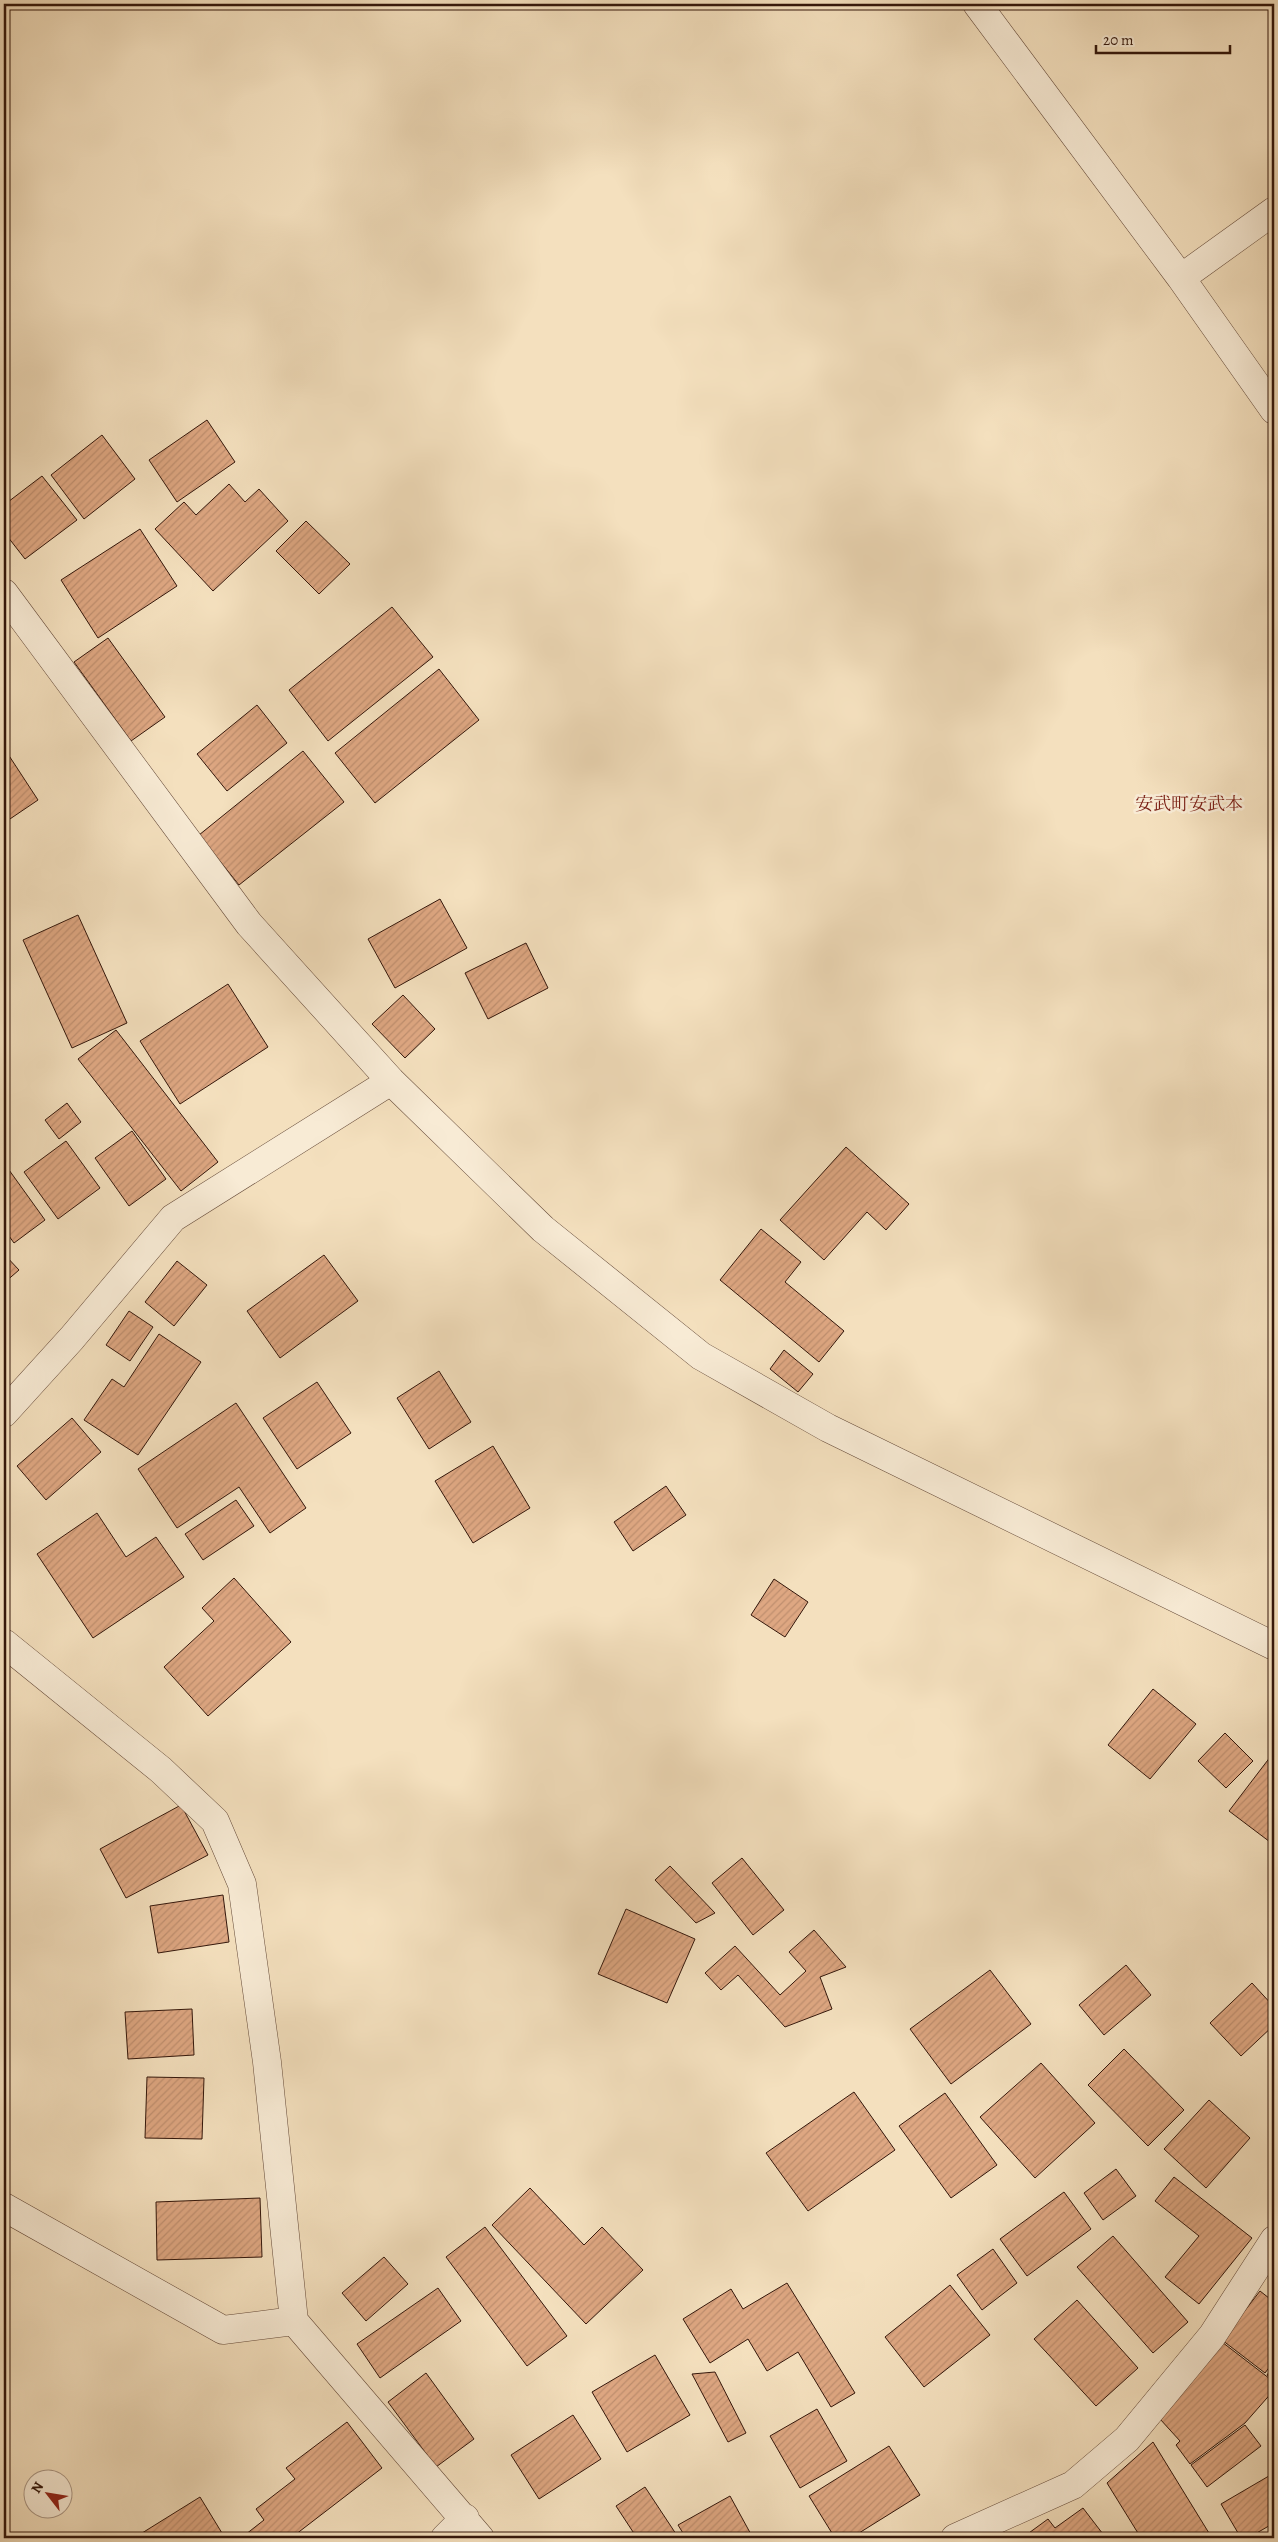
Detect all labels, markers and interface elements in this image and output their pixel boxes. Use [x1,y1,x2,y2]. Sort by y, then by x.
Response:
scale bar [1096,22,1229,54]
text: 20 m [1103,30,1134,50]
district label: 安武町安武本 [1135,792,1243,816]
north arrow [22,2470,72,2520]
text: N [27,2478,48,2497]

